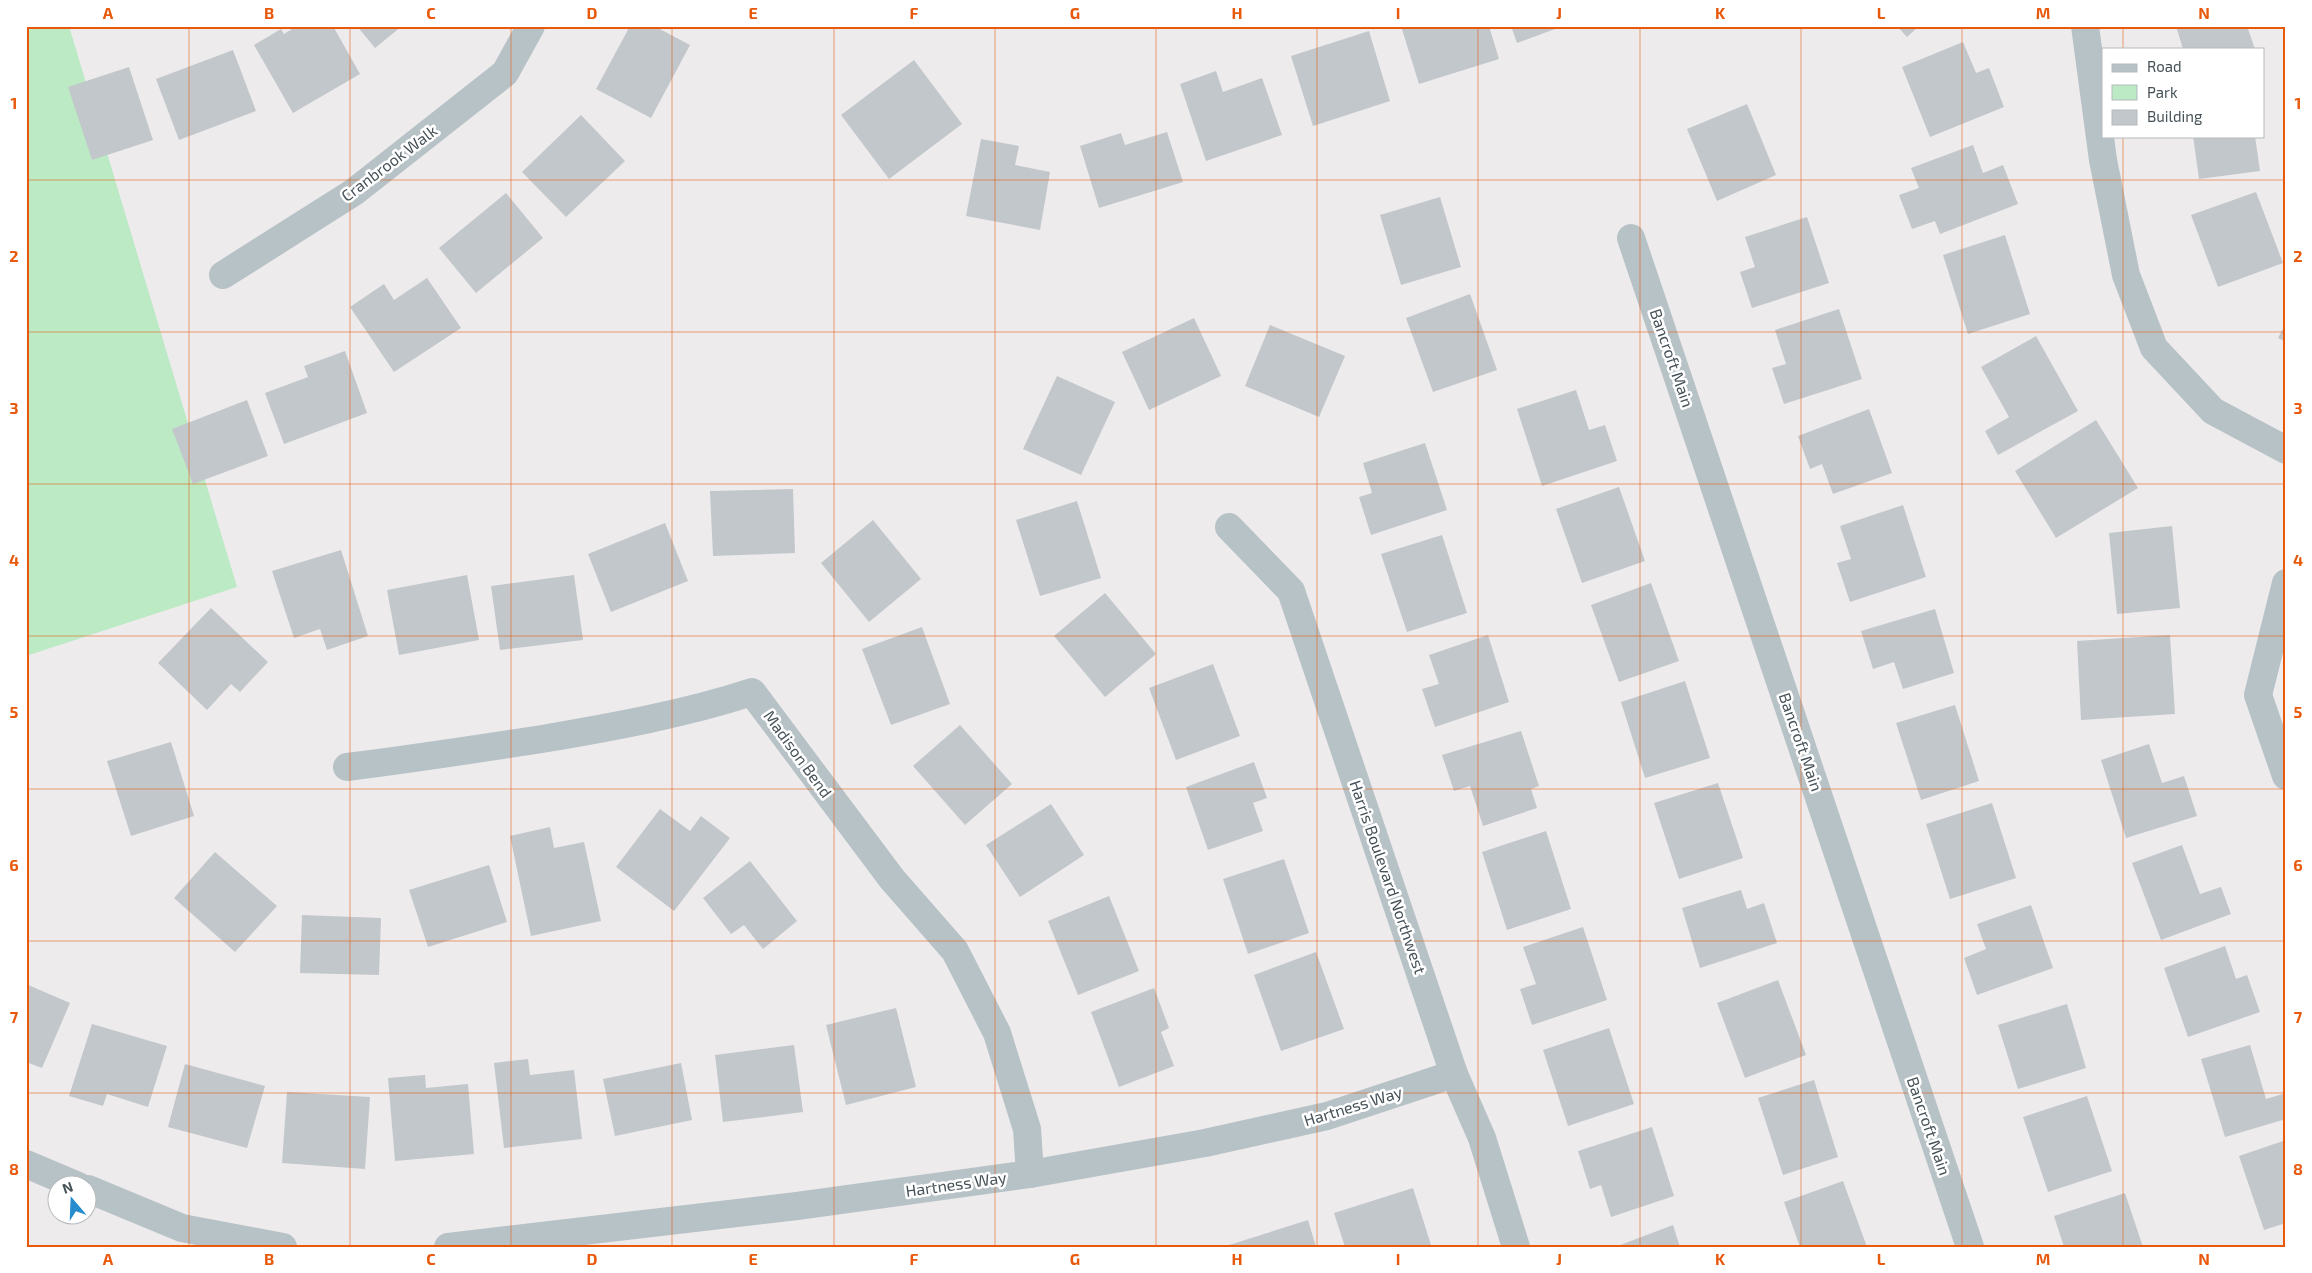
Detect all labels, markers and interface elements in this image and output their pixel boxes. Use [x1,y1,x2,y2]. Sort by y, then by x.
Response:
text: A [103,3,114,22]
text: B [264,3,274,22]
text: C [426,3,436,22]
text: D [587,3,598,22]
text: E [748,3,758,22]
text: F [910,3,919,22]
text: G [1070,3,1080,22]
text: H [1231,3,1243,22]
text: I [1396,3,1400,22]
text: J [1556,3,1562,22]
text: K [1715,3,1726,22]
text: L [1877,3,1886,22]
text: M [2036,3,2050,22]
text: N [2198,3,2210,22]
legend [2102,48,2264,138]
text: Road [2147,57,2182,75]
text: Park [2147,83,2178,101]
text: 1 [11,93,17,112]
text: 1 [2295,93,2301,112]
text: Building [2147,107,2203,125]
street label: Cranbrook Walk [337,120,440,205]
text: 2 [9,246,19,265]
text: 2 [2293,246,2303,265]
street label: Bancroft Main [1647,306,1698,410]
text: 3 [9,398,19,417]
text: 3 [2293,398,2303,417]
text: 4 [9,550,19,569]
text: 4 [2293,550,2303,569]
street label: Bancroft Main [1776,690,1827,794]
text: 5 [10,702,19,721]
text: 5 [2294,702,2303,721]
street label: Madison Bend [760,706,836,801]
street label: Harris Boulevard Northwest [1346,777,1431,976]
text: 6 [9,855,19,874]
text: 6 [2293,855,2303,874]
text: 7 [10,1007,19,1026]
text: 7 [2294,1007,2303,1026]
street label: Bancroft Main [1904,1074,1955,1178]
street label: Hartness Way [1301,1081,1405,1129]
text: 8 [9,1159,19,1178]
text: 8 [2293,1159,2303,1178]
street label: Hartness Way [904,1167,1008,1200]
north arrow [48,1176,98,1226]
text: N [60,1178,75,1197]
text: A [103,1249,114,1268]
text: B [264,1249,274,1268]
text: C [426,1249,436,1268]
text: D [587,1249,598,1268]
text: E [748,1249,758,1268]
text: F [910,1249,919,1268]
text: G [1070,1249,1080,1268]
text: H [1231,1249,1243,1268]
text: I [1396,1249,1400,1268]
text: J [1556,1249,1562,1268]
text: K [1715,1249,1726,1268]
text: L [1877,1249,1886,1268]
text: M [2036,1249,2050,1268]
text: N [2198,1249,2210,1268]

